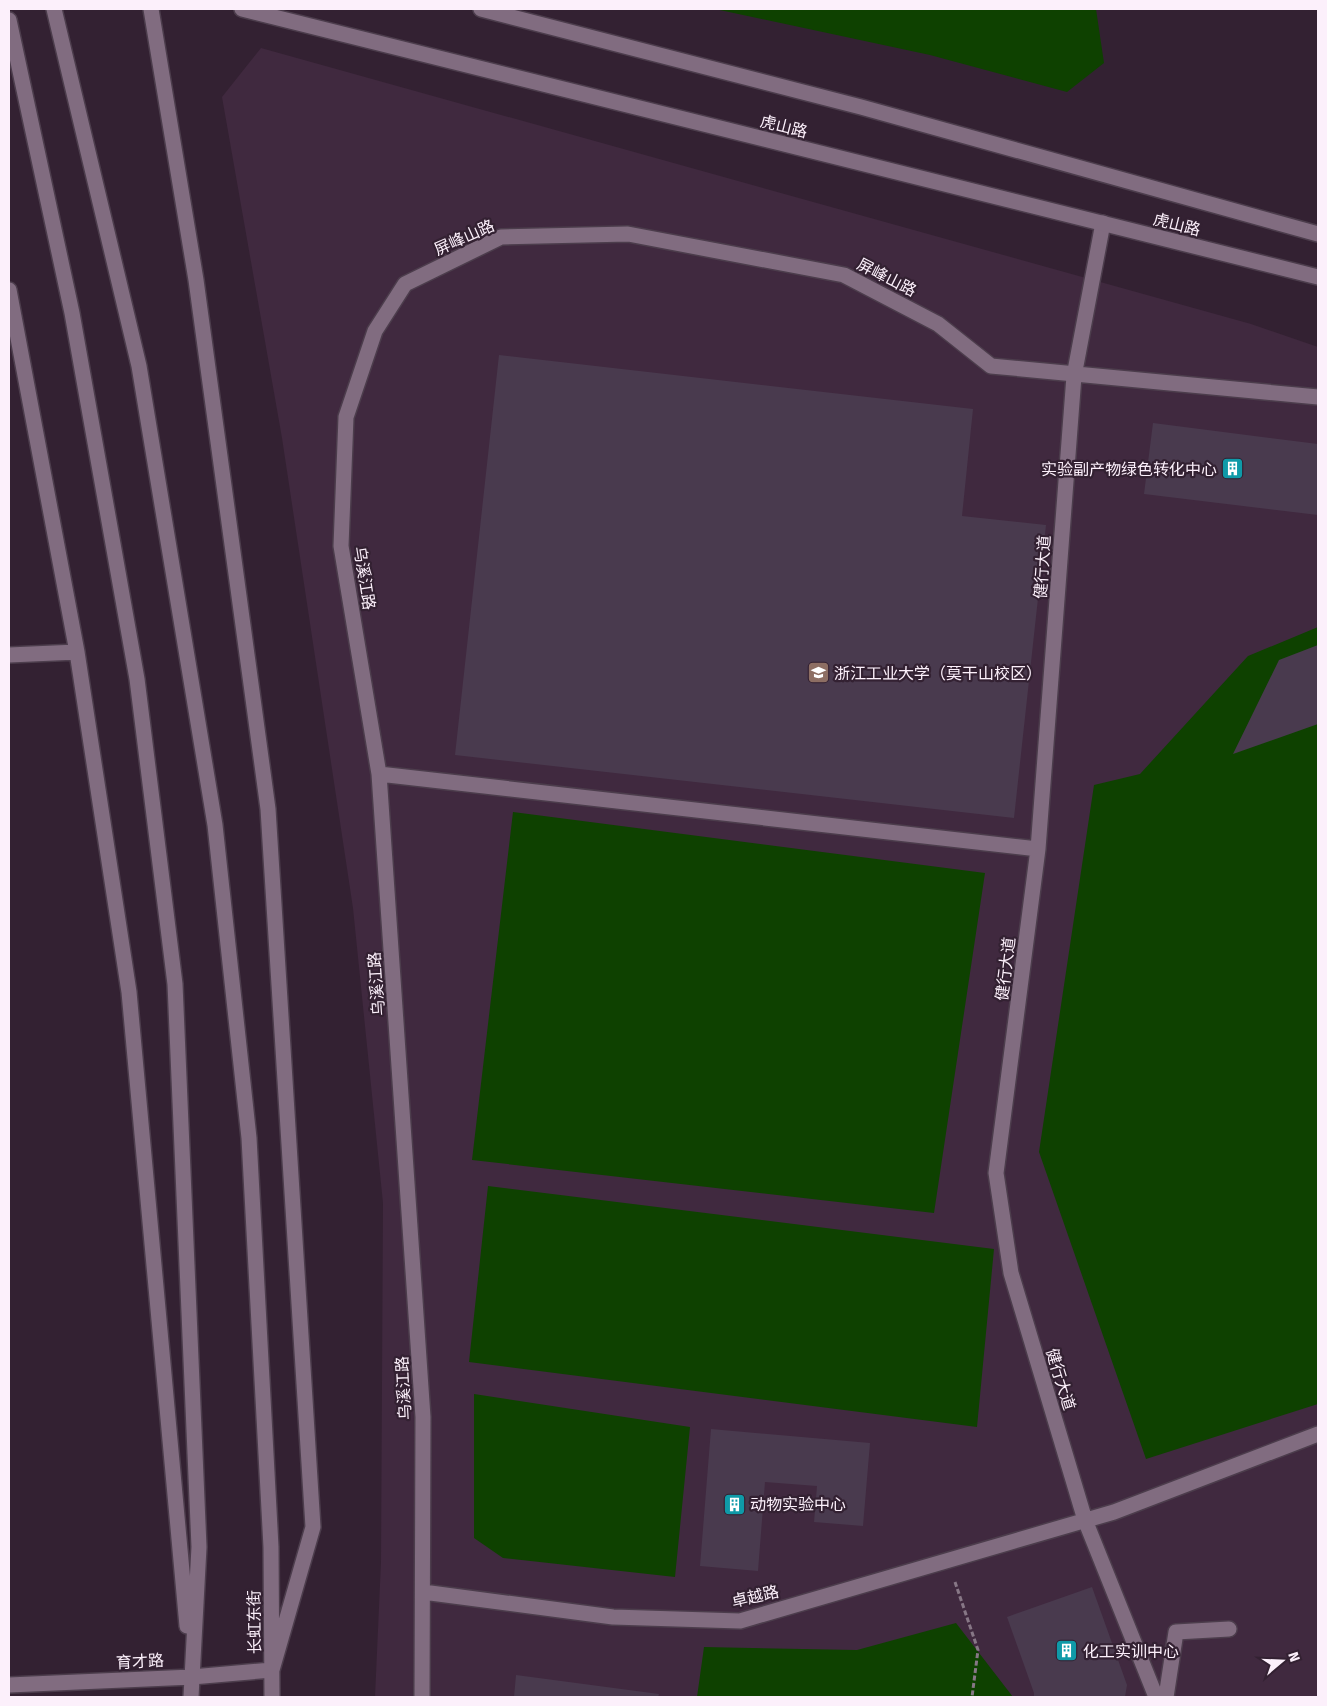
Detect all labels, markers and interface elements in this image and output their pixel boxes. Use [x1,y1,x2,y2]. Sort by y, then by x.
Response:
street label: 虎山路 [758,111,809,142]
street label: 虎山路 [1151,209,1202,240]
street label: 屏峰山路 [431,216,497,259]
street label: 屏峰山路 [854,254,920,300]
building icon: 实验副产物绿色转化中心 [1221,457,1245,481]
place label: 实验副产物绿色转化中心 [1041,460,1217,479]
street label: 健行大道 [1031,534,1054,600]
street label: 乌溪江路 [350,545,379,611]
school or university icon: 浙江工业大学（莫干山校区） [806,661,830,685]
place label: 浙江工业大学（莫干山校区） [834,664,1042,683]
street label: 健行大道 [992,936,1019,1002]
street label: 乌溪江路 [365,951,388,1017]
street label: 健行大道 [1042,1346,1079,1413]
street label: 乌溪江路 [392,1356,415,1420]
building icon: 动物实验中心 [722,1492,746,1516]
place label: 动物实验中心 [750,1495,846,1514]
street label: 卓越路 [730,1582,781,1611]
street label: 长虹东街 [244,1590,265,1654]
north arrow [1257,1636,1307,1686]
building icon: 化工实训中心 [1055,1639,1079,1663]
place label: 化工实训中心 [1083,1642,1179,1661]
text: N [1284,1650,1303,1664]
street label: 育才路 [116,1651,164,1672]

